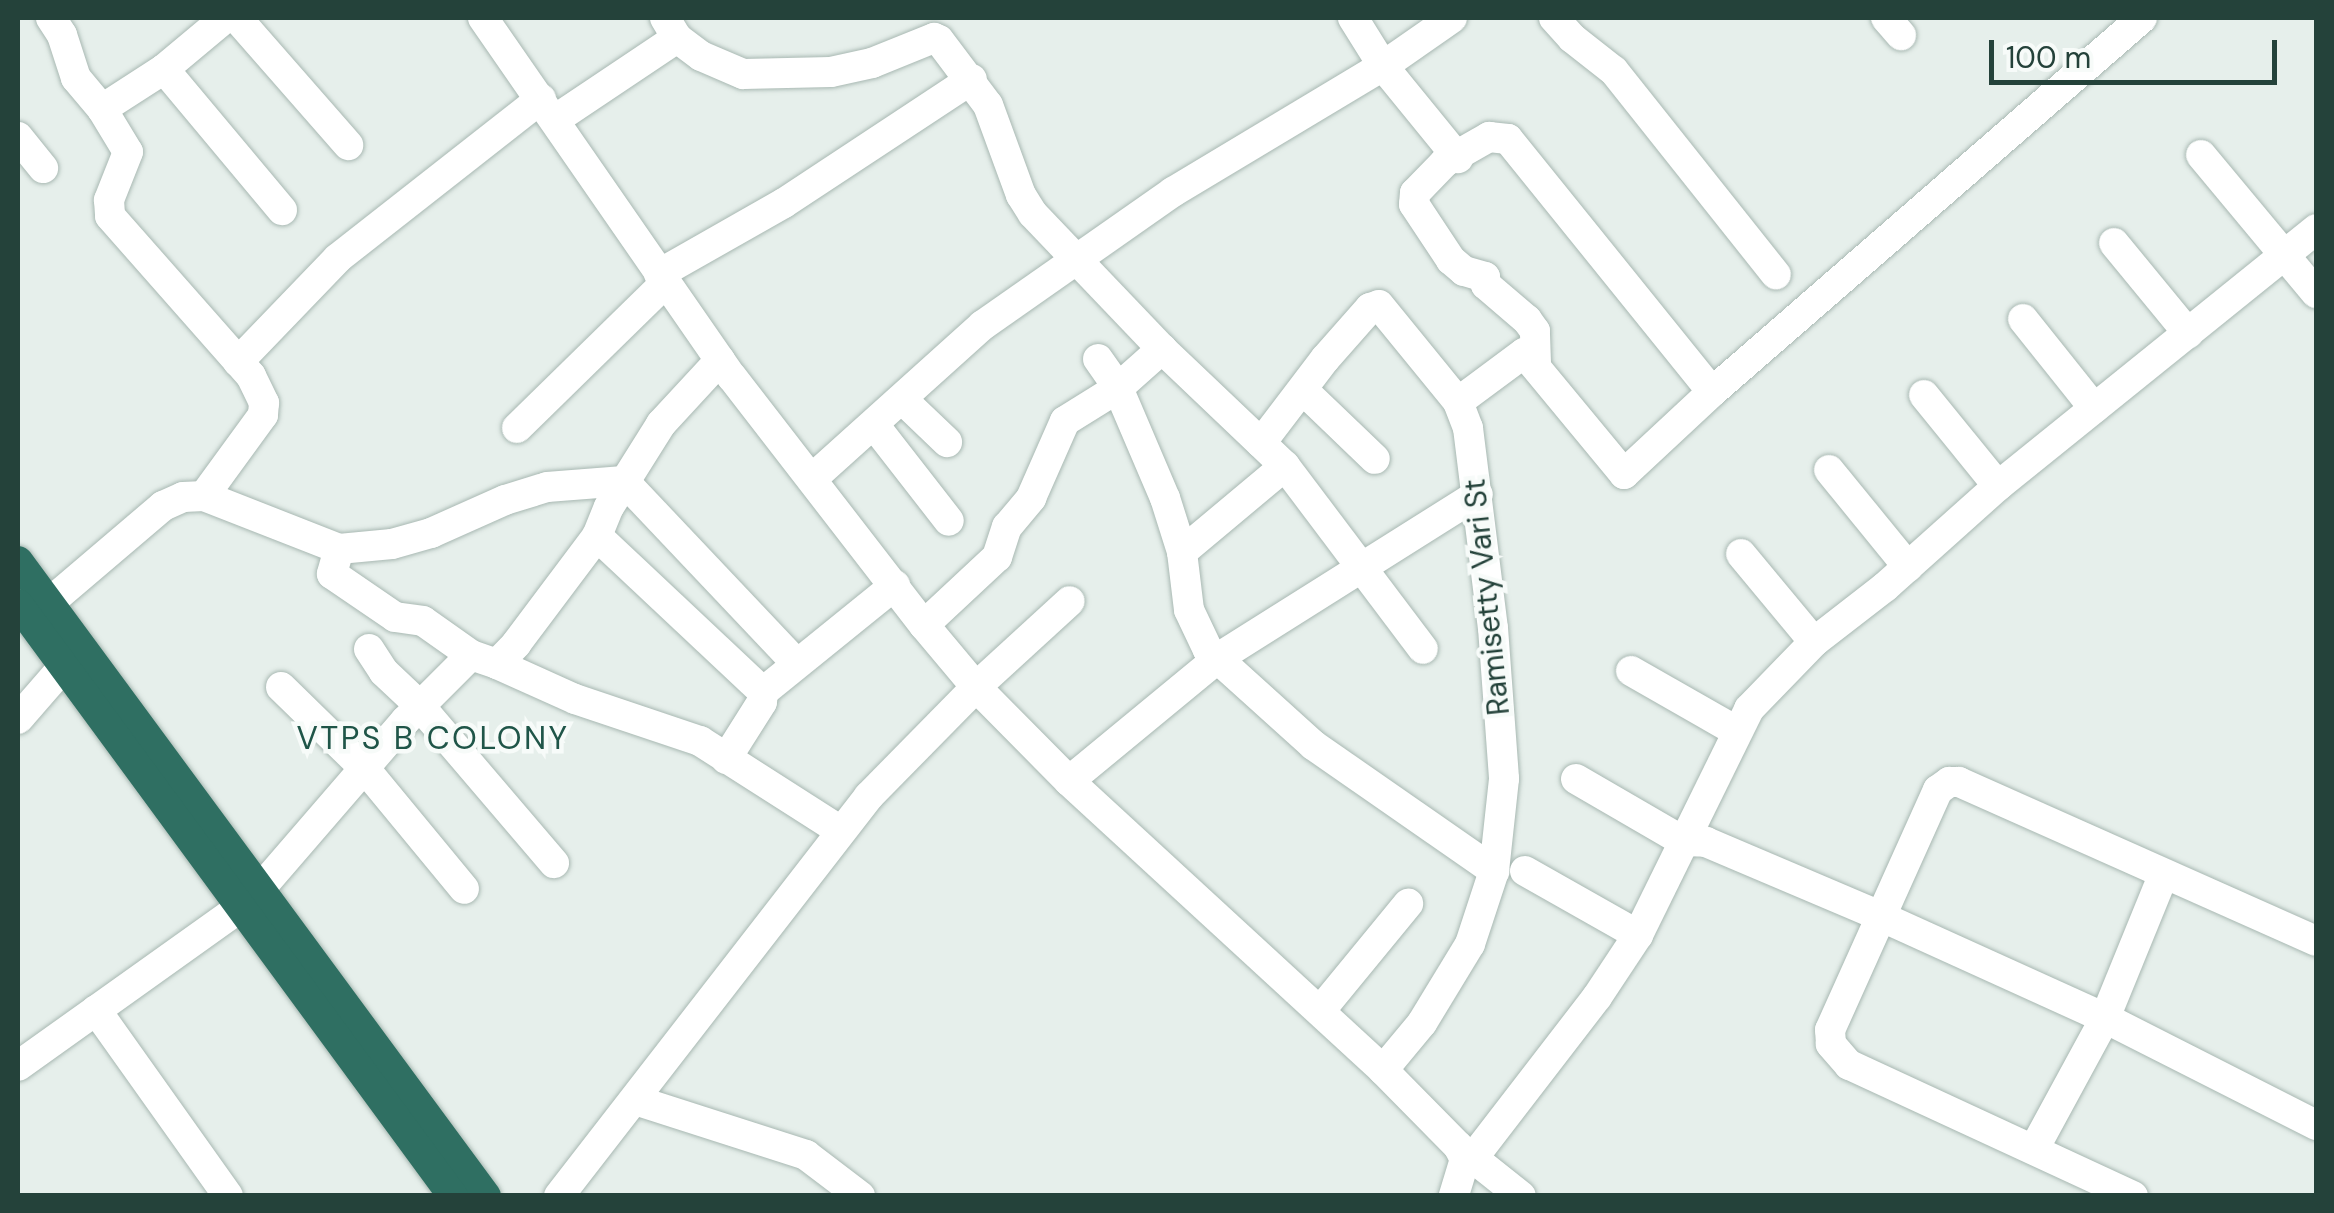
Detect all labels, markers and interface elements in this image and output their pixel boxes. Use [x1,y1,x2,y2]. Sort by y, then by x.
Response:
scale bar [1994,20,2282,82]
text: 100 m [2006,38,2091,77]
street label: Ramisetty Vari St [1457,477,1517,717]
district label: VTPS B COLONY [296,719,570,757]

